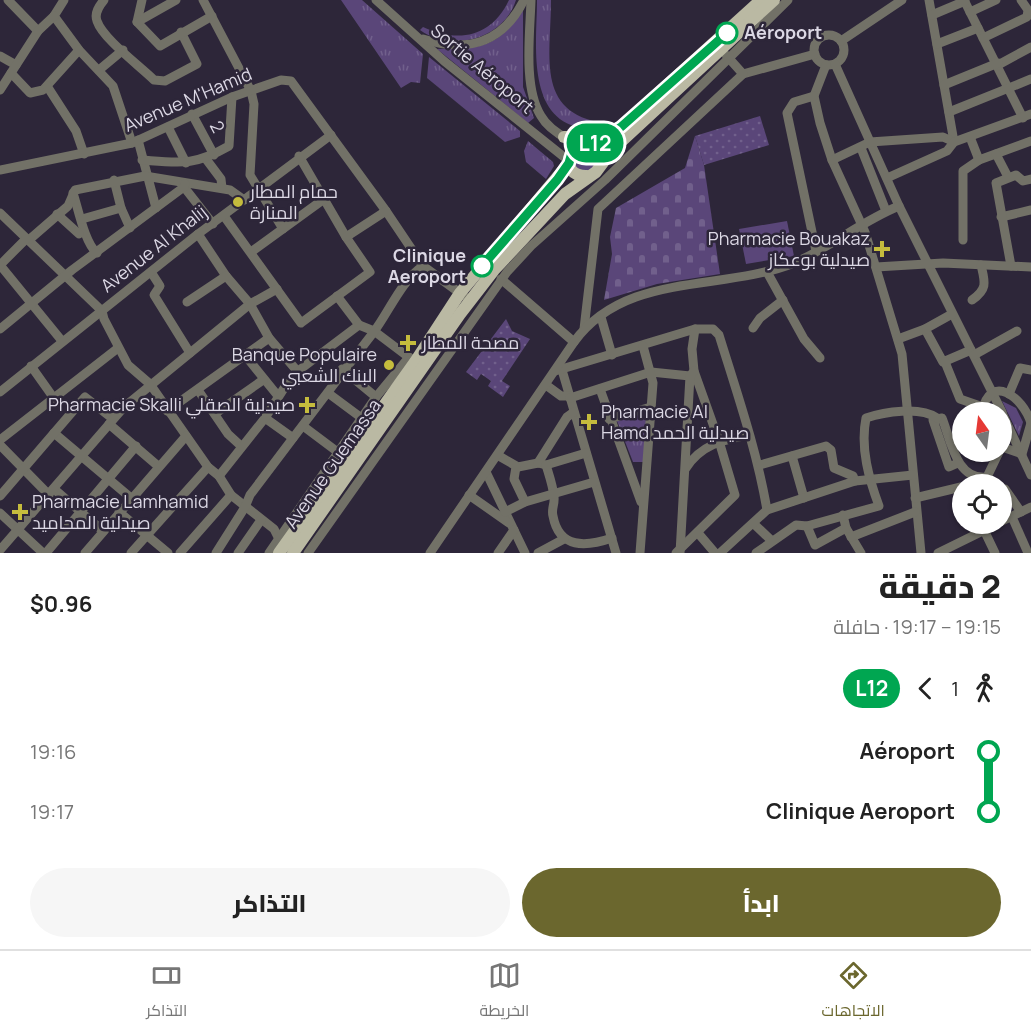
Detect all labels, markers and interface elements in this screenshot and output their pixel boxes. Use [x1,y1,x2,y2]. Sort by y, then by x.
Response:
street label: Sortie Aéroport [426,18,539,118]
place label: Aéroport [744,20,822,44]
marker: Aéroport [716,22,738,44]
street label: Avenue M'Hamid [120,61,255,137]
street label: 2 [205,116,231,137]
line badge: L12 [560,124,630,162]
text: L12 [579,129,611,157]
place label: حمام المطار المنارة [249,179,338,224]
marker: حمام المطار المنارة [231,195,245,209]
street label: Avenue Al Khalij [95,199,211,297]
place label: Pharmacie Bouakaz صيدلية بوعكاز [708,226,870,271]
marker: Pharmacie Bouakaz صيدلية بوعكاز [875,242,889,256]
place label: Clinique Aeroport [388,243,466,288]
marker: Clinique Aeroport [471,255,493,277]
place label: مصحة المطار [421,330,519,354]
marker: مصحة المطار [399,334,417,352]
place label: Banque Populaire البنك الشعبي [232,342,377,390]
marker: Banque Populaire البنك الشعبي [382,358,396,372]
place label: Pharmacie Skalli صيدلية الصقلي [48,392,295,419]
street label: Avenue Guemassa [278,394,386,533]
marker: Pharmacie Skalli صيدلية الصقلي [300,398,314,412]
place label: Pharmacie Al Hamd صيدلية الحمد [601,399,749,444]
north arrow [952,402,1012,462]
map controls [952,402,1012,534]
marker: Pharmacie Al Hamd صيدلية الحمد [582,415,596,429]
button: locate [952,474,1012,534]
place label: Pharmacie Lamhamid صيدلية المحاميد [32,489,209,534]
marker: Pharmacie Lamhamid صيدلية المحاميد [13,505,27,519]
text: 2 دقيقة [879,563,1001,608]
text: $0.96 [30,589,92,619]
text: 19:15 – 19:17 · حافلة [833,613,1001,640]
icon: back [909,672,942,705]
icon: walk [968,672,1001,705]
text: L12 [855,674,888,702]
text: 1 [951,675,959,702]
text: Aéroport [859,736,955,766]
text: 19:16 [30,738,76,765]
text: Clinique Aeroport [766,796,955,826]
text: 19:17 [30,798,74,825]
button: التذاكر [30,868,510,937]
button: ابدأ [522,868,1001,937]
tab: التذاكر [146,959,187,1025]
tab: الخريطة [479,959,529,1025]
tab: الاتجاهات [822,959,885,1025]

